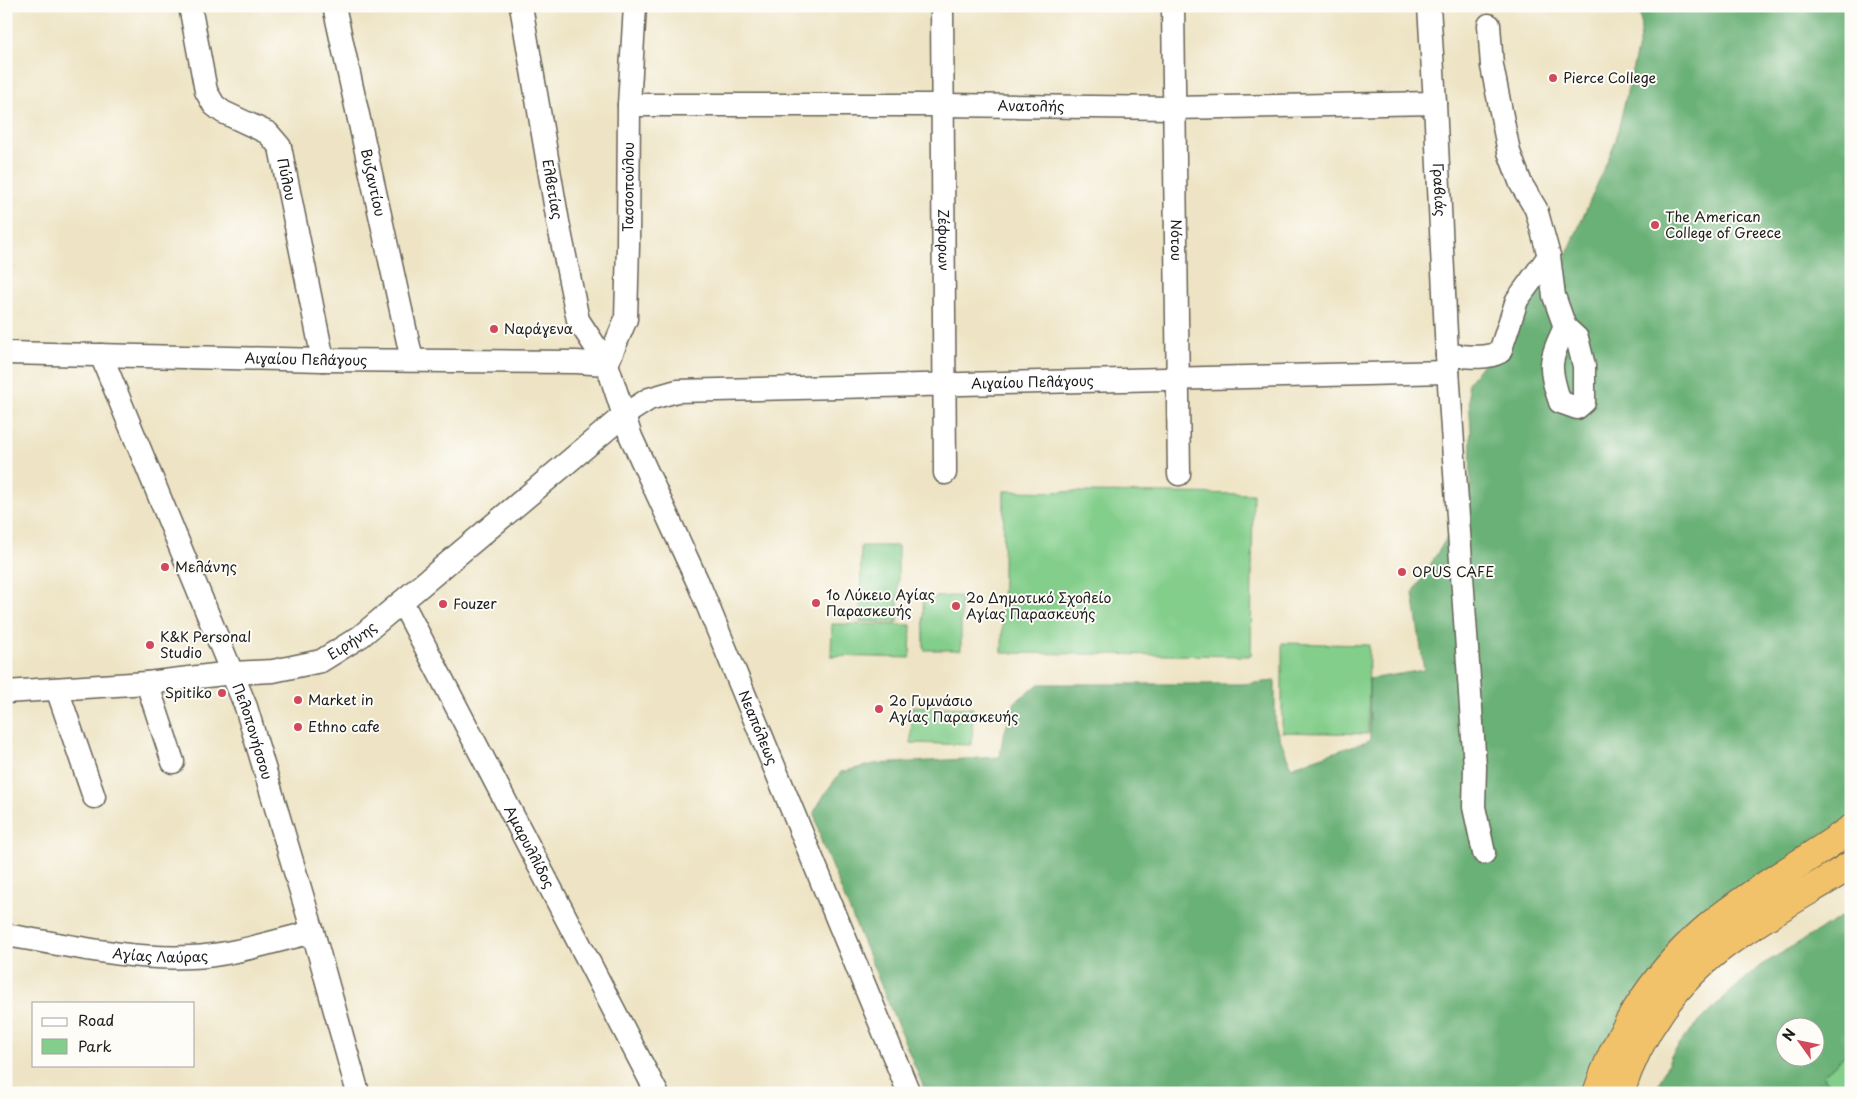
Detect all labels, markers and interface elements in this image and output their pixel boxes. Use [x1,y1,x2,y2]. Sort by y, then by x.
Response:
place label: Pierce College [1563,67,1657,88]
marker: Pierce College [1547,72,1559,84]
street label: Ανατολής [998,95,1064,117]
street label: Τασσοπούλου [617,142,639,232]
street label: Βυζαντίου [356,147,391,218]
street label: Πύλου [272,156,302,202]
street label: Ελβετίας [537,158,568,221]
street label: Γραβιάς [1428,162,1451,217]
place label: The American College of Greece [1665,206,1782,243]
street label: Ζέφυρων [933,209,955,271]
street label: Νότου [1166,219,1187,261]
marker: The American College of Greece [1649,219,1661,231]
place label: Ναράγενα [504,318,573,339]
marker: Ναράγενα [488,323,500,335]
street label: Αιγαίου Πελάγους [244,347,367,370]
street label: Αιγαίου Πελάγους [971,370,1094,394]
place label: Μελάνης [175,556,237,577]
marker: Μελάνης [159,561,171,573]
place label: OPUS CAFE [1412,561,1494,582]
marker: OPUS CAFE [1396,566,1408,578]
place label: 1ο Λύκειο Αγίας Παρασκευής [826,584,935,621]
place label: 2ο Δημοτικό Σχολείο Αγίας Παρασκευής [966,587,1111,624]
place label: Fouzer [453,593,497,614]
marker: 1ο Λύκειο Αγίας Παρασκευής [810,597,822,609]
marker: Fouzer [437,598,449,610]
marker: 2ο Δημοτικό Σχολείο Αγίας Παρασκευής [950,600,962,612]
street label: Ειρήνης [323,616,381,665]
place label: K&K Personal Studio [160,626,251,663]
marker: K&K Personal Studio [144,639,156,651]
street label: Πελοπονήσσου [227,680,278,782]
place label: Spitiko [165,682,212,703]
marker: Spitiko [216,687,228,699]
street label: Νεαπόλεως [734,687,783,768]
place label: Market in [308,689,374,710]
place label: 2ο Γυμνάσιο Αγίας Παρασκευής [889,690,1019,727]
marker: Market in [292,694,304,706]
marker: 2ο Γυμνάσιο Αγίας Παρασκευής [873,703,885,715]
place label: Ethno cafe [308,716,380,737]
marker: Ethno cafe [292,721,304,733]
street label: Αμαρυλλίδος [499,802,560,892]
street label: Αγίας Λαύρας [112,942,209,967]
legend [32,1002,195,1066]
text: Road [78,1008,114,1031]
north arrow [1774,1016,1824,1066]
text: N [1777,1024,1801,1045]
text: Park [78,1034,112,1057]

